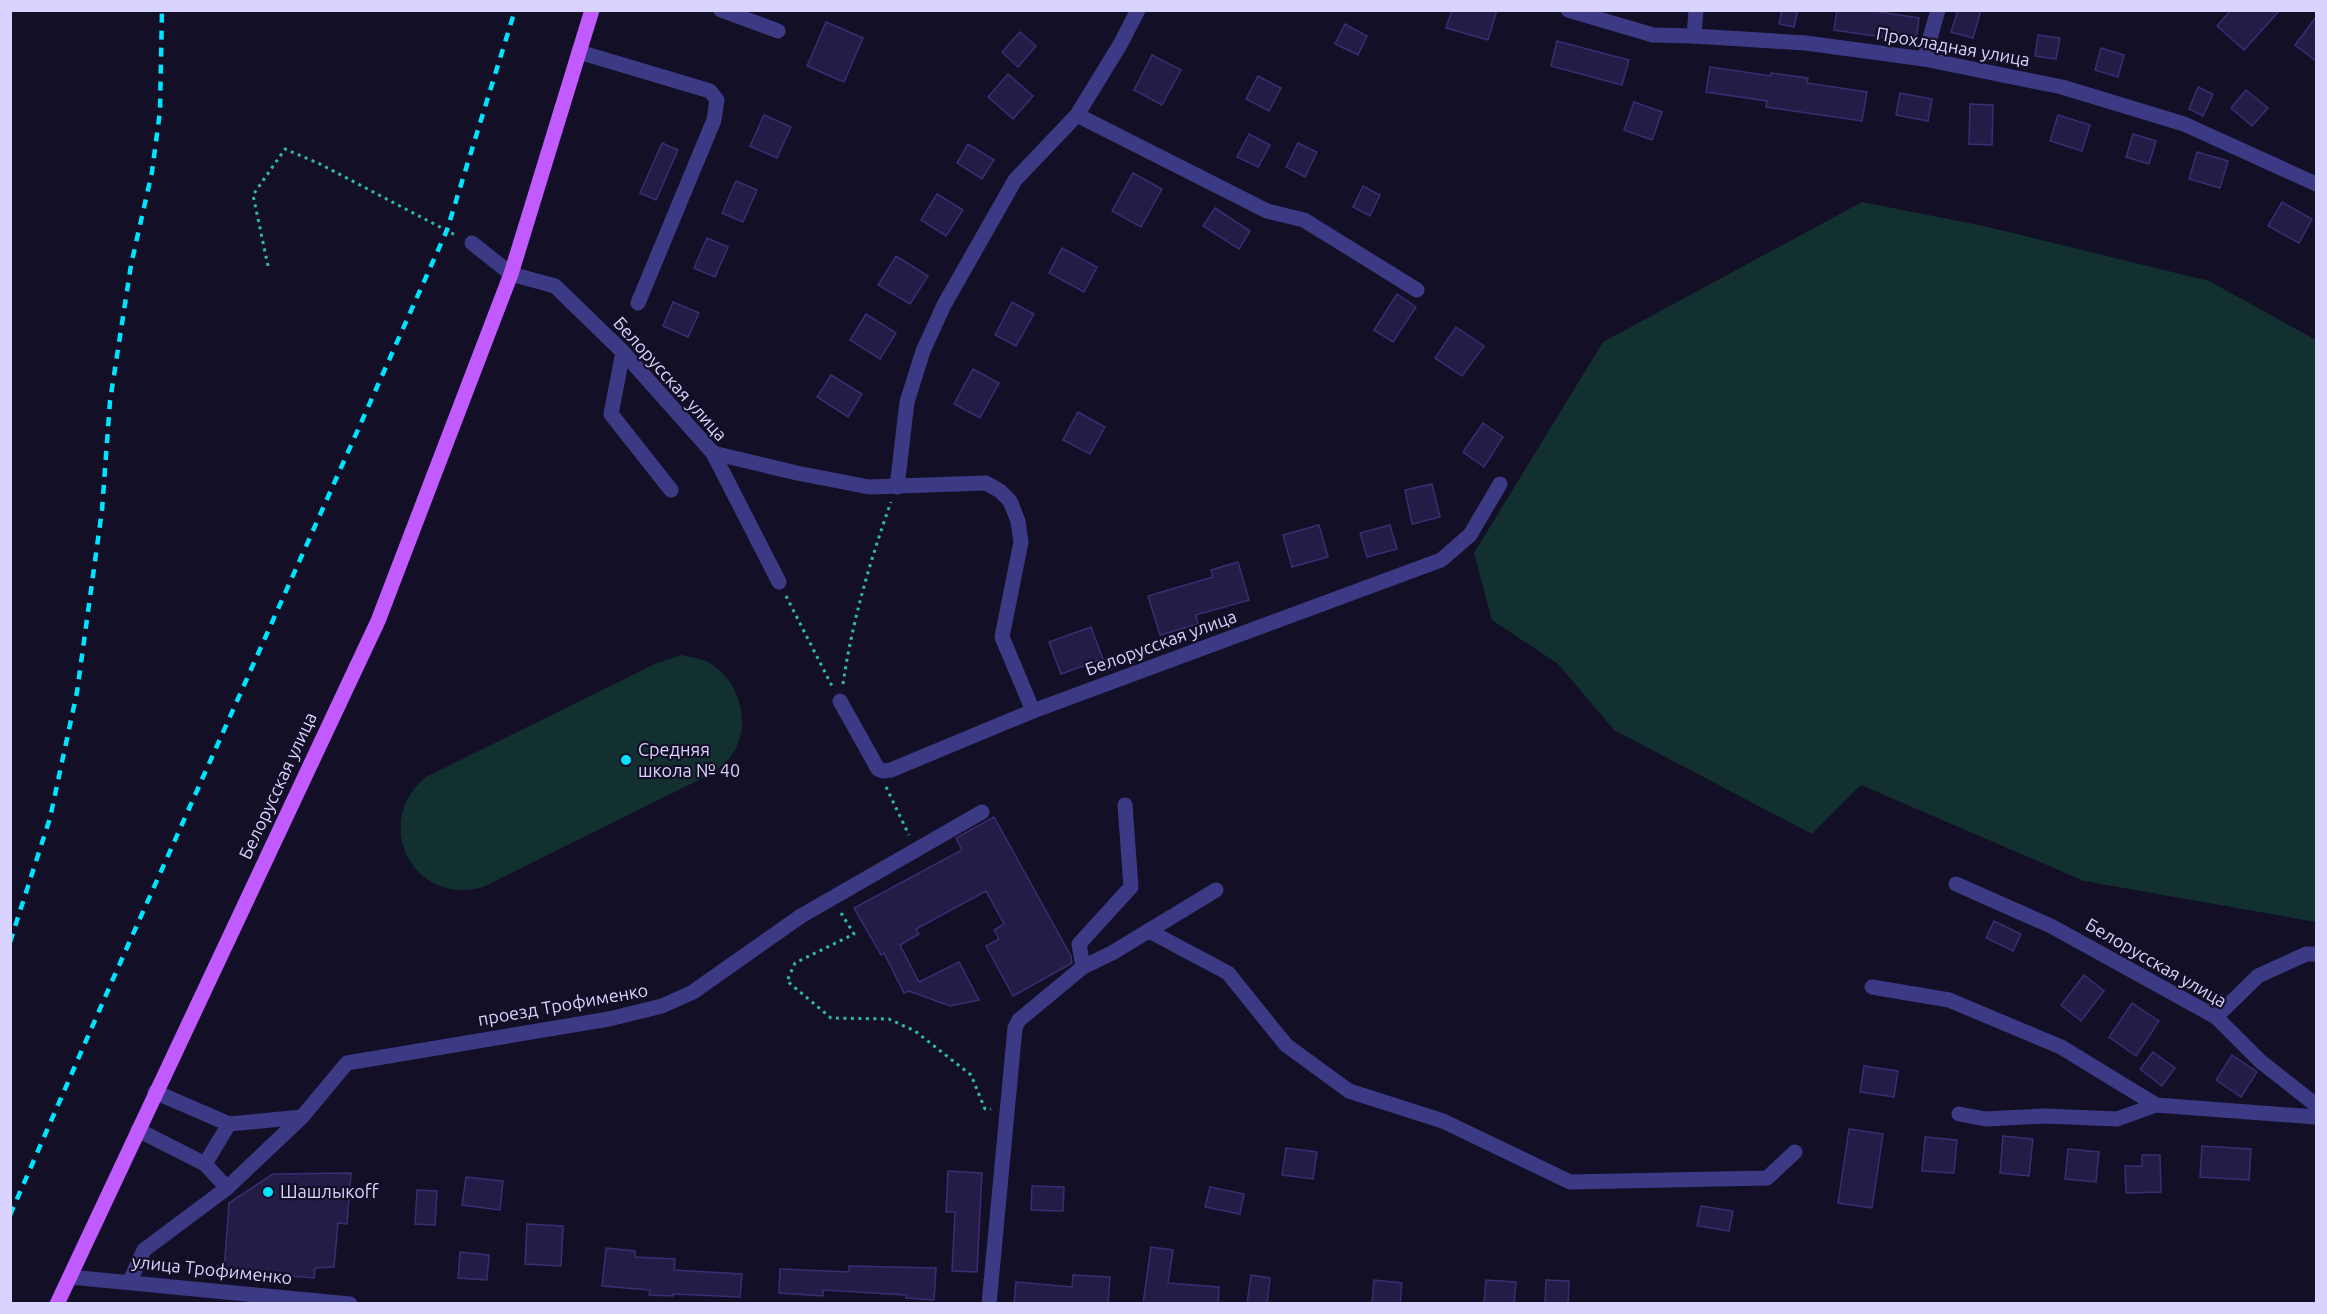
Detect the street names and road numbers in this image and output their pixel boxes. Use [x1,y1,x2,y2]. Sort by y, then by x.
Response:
street label: Прохладная улица [1875,23,2032,69]
street label: Белорусская улица [610,312,732,444]
street label: Белорусская улица [1082,605,1239,679]
street label: Белорусская улица [234,709,320,862]
street label: Белорусская улица [2082,914,2231,1011]
street label: проезд Трофименко [476,979,650,1029]
street label: улица Трофименко [131,1251,293,1287]

